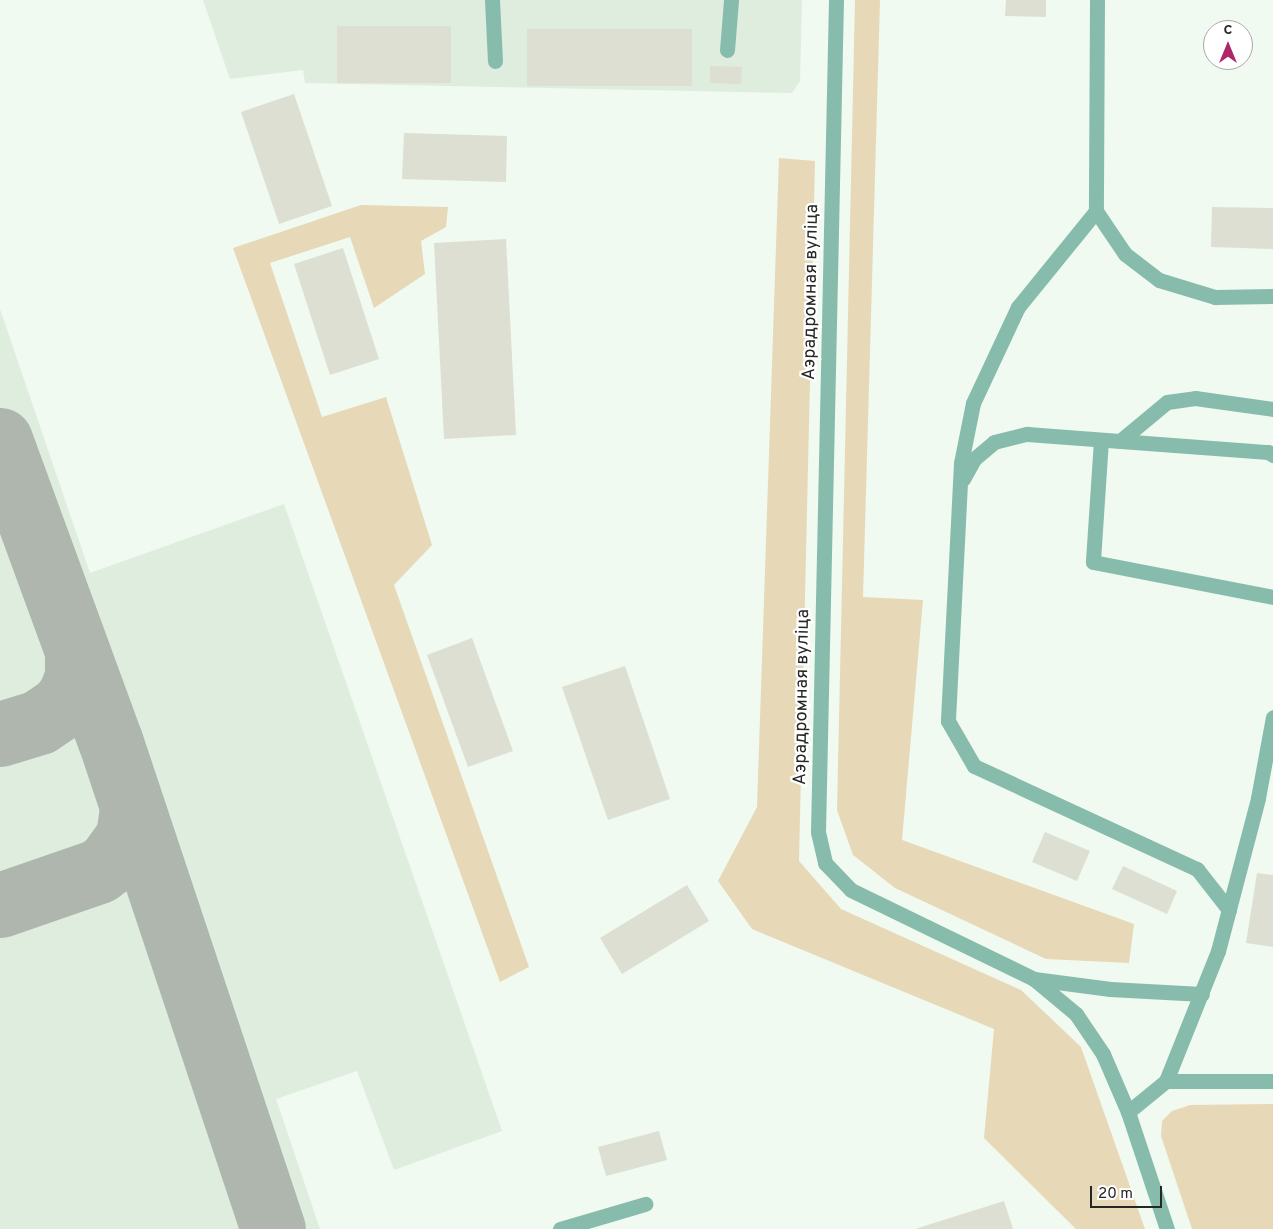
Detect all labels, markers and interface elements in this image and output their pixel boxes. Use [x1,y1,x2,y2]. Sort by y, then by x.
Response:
north arrow [1203,20,1253,70]
text: С [1224,22,1232,39]
street label: Аэрадромная вуліца [800,204,824,380]
street label: Аэрадромная вуліца [791,609,815,785]
scale bar [1093,1176,1166,1208]
text: 20 m [1098,1185,1133,1204]

